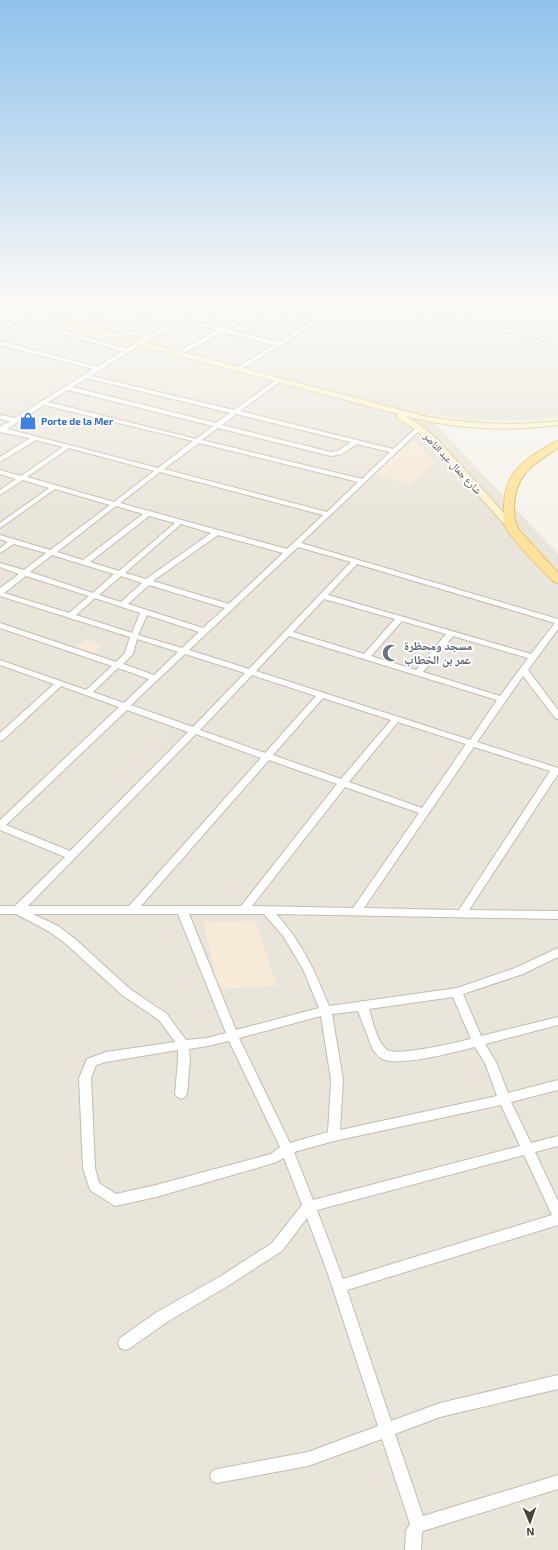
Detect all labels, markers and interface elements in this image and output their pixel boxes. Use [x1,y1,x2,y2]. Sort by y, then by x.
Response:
shop icon: Porte de la Mer [18,411,38,431]
place label: Porte de la Mer [41,415,114,427]
street label: شارع جمال عبد الناصر [420,429,485,497]
place label: مسجد ومحظرة عمر بن الخطاب [404,638,472,668]
mosque icon: مسجد ومحظرة عمر بن الخطاب [381,643,401,663]
north arrow [510,1502,550,1542]
text: N [526,1526,535,1539]

